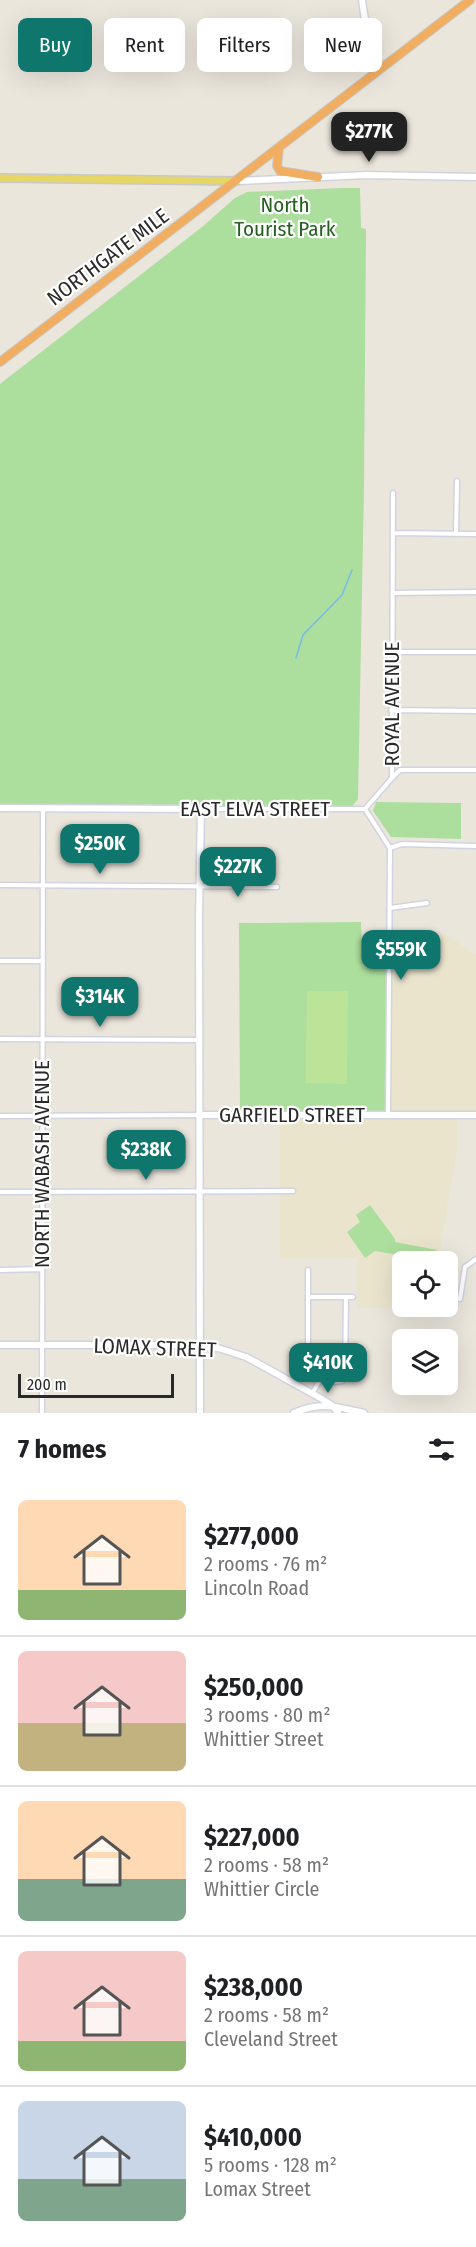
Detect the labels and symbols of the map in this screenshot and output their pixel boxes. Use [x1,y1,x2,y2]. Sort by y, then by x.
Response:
pin: $277K [327,112,411,163]
park label: North Tourist Park [234,192,336,242]
street label: NORTHGATE MILE [42,203,174,311]
street label: ROYAL AVENUE [379,641,405,766]
street label: EAST ELVA STREET [180,796,330,822]
pin: $250K [58,824,142,875]
pin: $227K [196,847,280,898]
pin: $559K [359,930,443,981]
pin: $314K [58,977,142,1028]
street label: NORTH WABASH AVENUE [29,1060,55,1268]
street label: GARFIELD STREET [219,1102,365,1128]
pin: $238K [104,1130,188,1181]
street label: LOMAX STREET [93,1333,217,1363]
pin: $410K [286,1343,370,1394]
scale bar [18,1371,174,1398]

